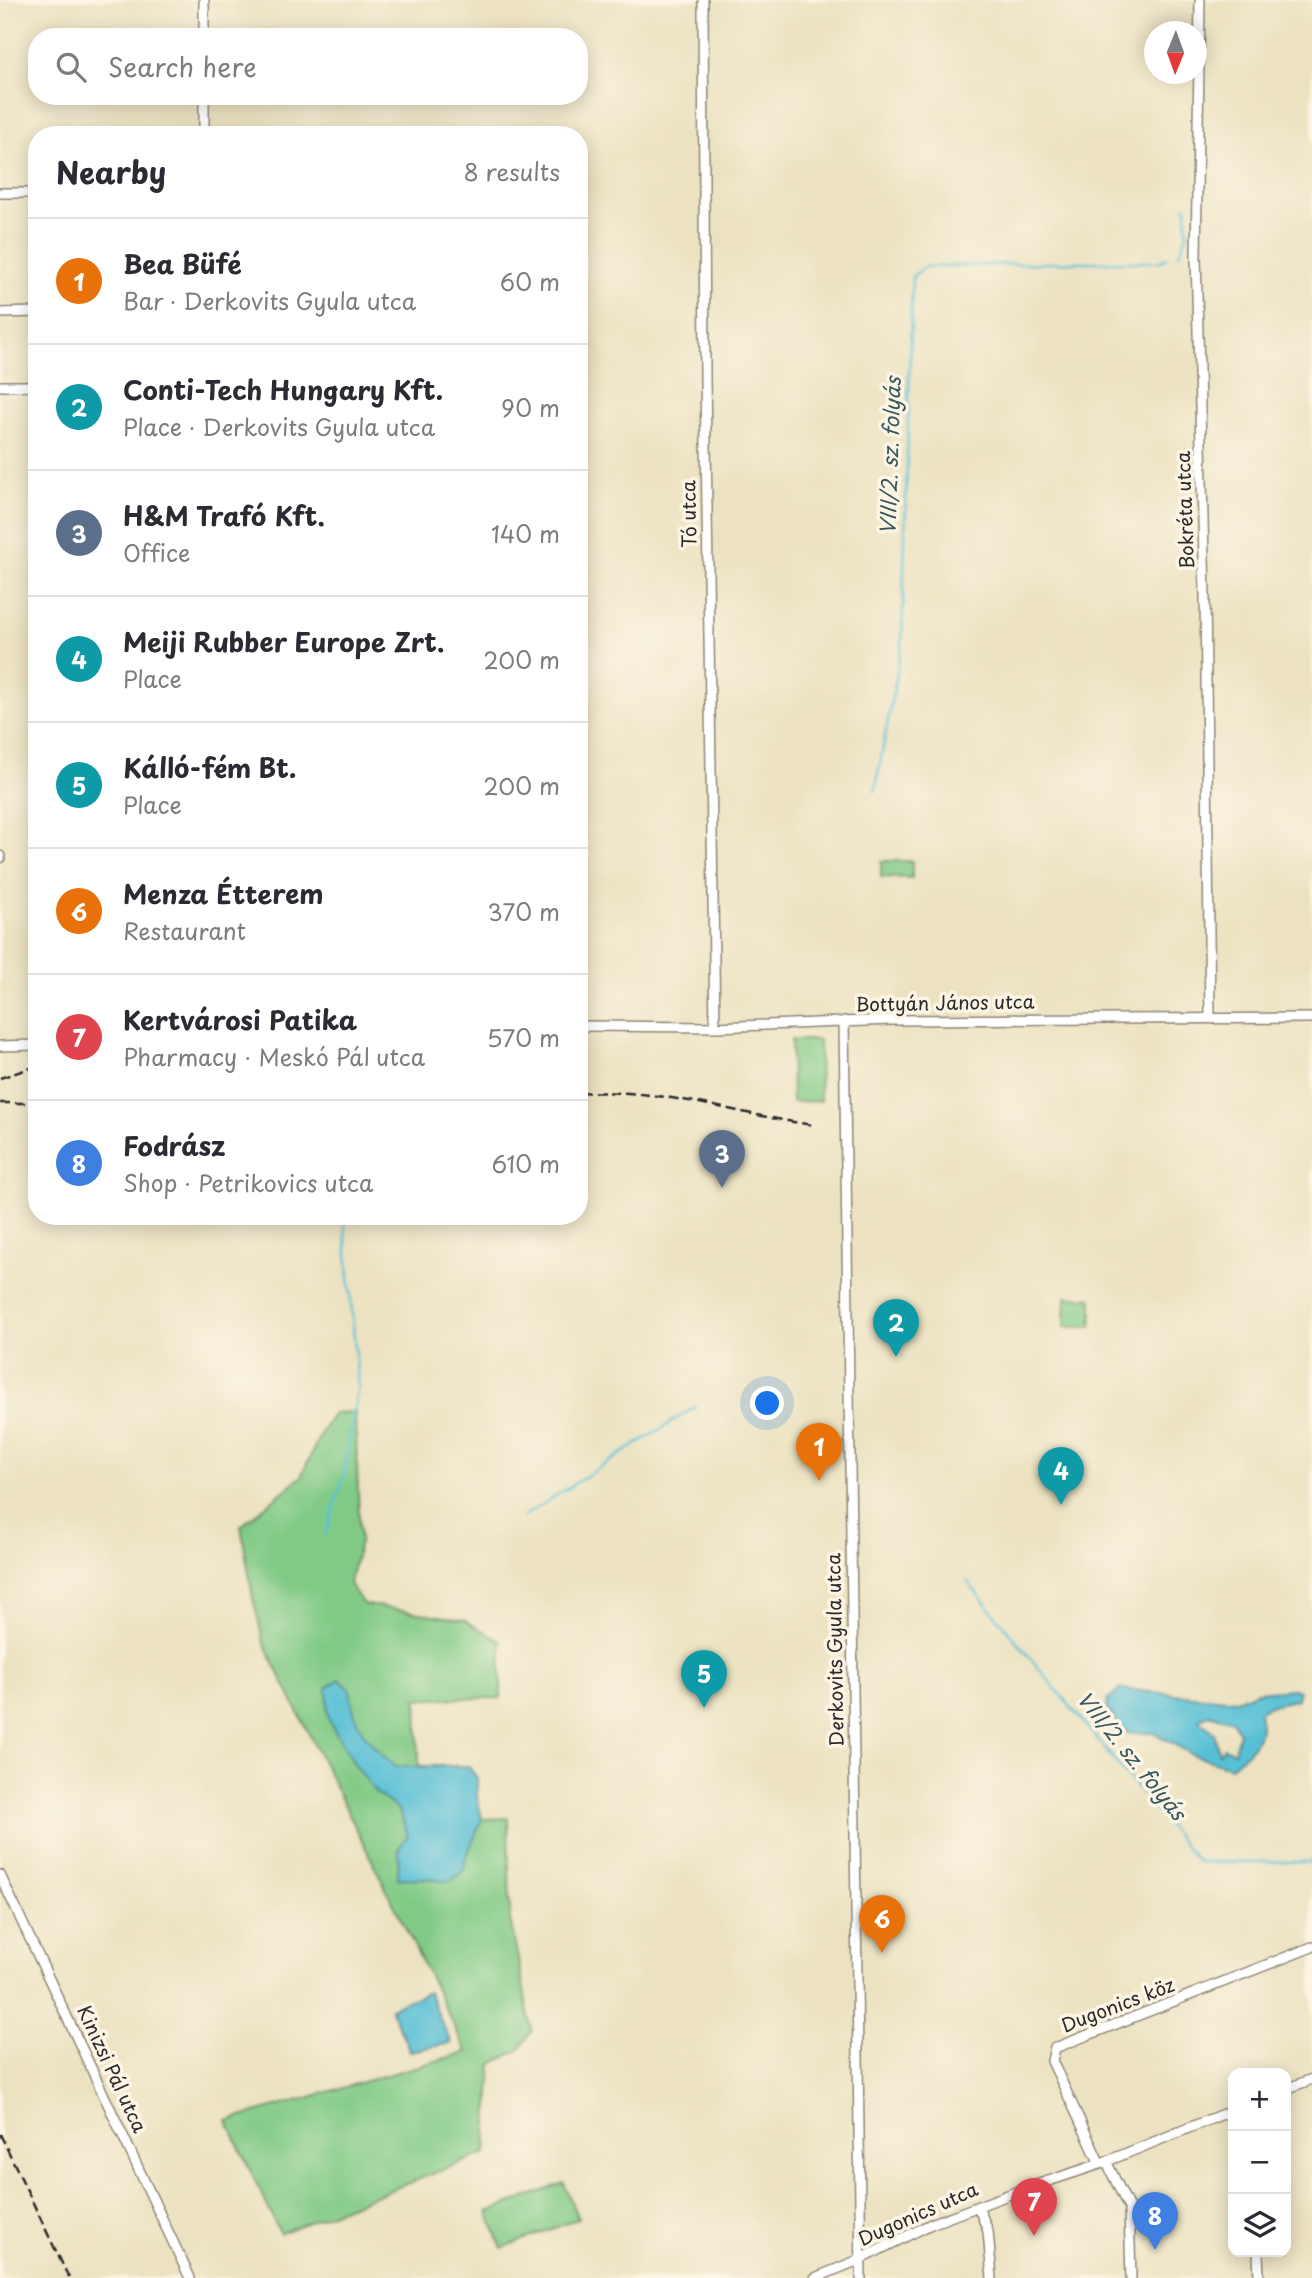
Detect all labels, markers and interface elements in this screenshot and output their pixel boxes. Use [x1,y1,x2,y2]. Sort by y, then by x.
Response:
north arrow [1144,21,1207,84]
search box [28,28,588,105]
text: Search here [108,47,257,86]
icon: search [52,48,90,86]
text: Nearby [56,149,166,194]
text: 8 results [464,154,560,189]
text: Bea Büfé [123,244,242,283]
text: 1 [74,264,85,299]
text: 60 m [500,264,560,299]
text: Bar · Derkovits Gyula utca [123,283,416,318]
text: Conti-Tech Hungary Kft. [123,370,443,409]
water label: VIII/2. sz. folyás [870,374,908,536]
text: 2 [71,390,87,425]
text: 90 m [501,390,560,425]
text: Place · Derkovits Gyula utca [123,409,435,444]
street label: Bokréta utca [1168,451,1200,569]
street label: Tó utca [673,480,703,548]
text: H&M Trafó Kft. [123,496,325,535]
text: 3 [71,516,87,551]
text: 140 m [491,516,560,551]
text: Office [123,535,190,570]
text: Meiji Rubber Europe Zrt. [123,622,444,661]
text: 4 [71,642,87,677]
text: 200 m [483,642,560,677]
text: Place [123,661,182,696]
text: Kálló-fém Bt. [123,748,296,787]
text: 5 [72,768,86,803]
text: 200 m [483,768,560,803]
text: Place [123,787,182,822]
text: Menza Étterem [123,874,324,913]
text: 6 [71,894,87,929]
text: 370 m [487,894,560,929]
text: Restaurant [123,913,246,948]
street label: Bottyán János utca [855,986,1035,1018]
text: Kertvárosi Patika [123,1000,357,1039]
text: 7 [72,1020,86,1055]
text: 570 m [487,1020,560,1055]
text: Pharmacy · Meskó Pál utca [123,1039,425,1074]
text: Fodrász [123,1126,226,1165]
pin: 3 [699,1130,745,1188]
text: 8 [72,1146,86,1181]
text: 610 m [492,1146,560,1181]
text: Shop · Petrikovics utca [123,1165,373,1200]
pin: 2 [873,1299,919,1357]
your location [750,1386,784,1420]
pin: 1 [796,1423,842,1481]
pin: 4 [1038,1447,1084,1505]
street label: Derkovits Gyula utca [818,1553,850,1747]
pin: 5 [681,1650,727,1708]
water label: VIII/2. sz. folyás [1070,1683,1196,1828]
pin: 6 [859,1895,905,1953]
street label: Dugonics köz [1057,1970,1178,2039]
street label: Kinizsi Pál utca [71,2000,155,2137]
map controls [1228,2068,1291,2257]
button: + [1228,2068,1291,2131]
button: − [1228,2131,1291,2194]
street label: Dugonics utca [853,2174,982,2252]
pin: 7 [1011,2178,1057,2236]
pin: 8 [1132,2192,1178,2250]
button: layers [1228,2194,1291,2257]

